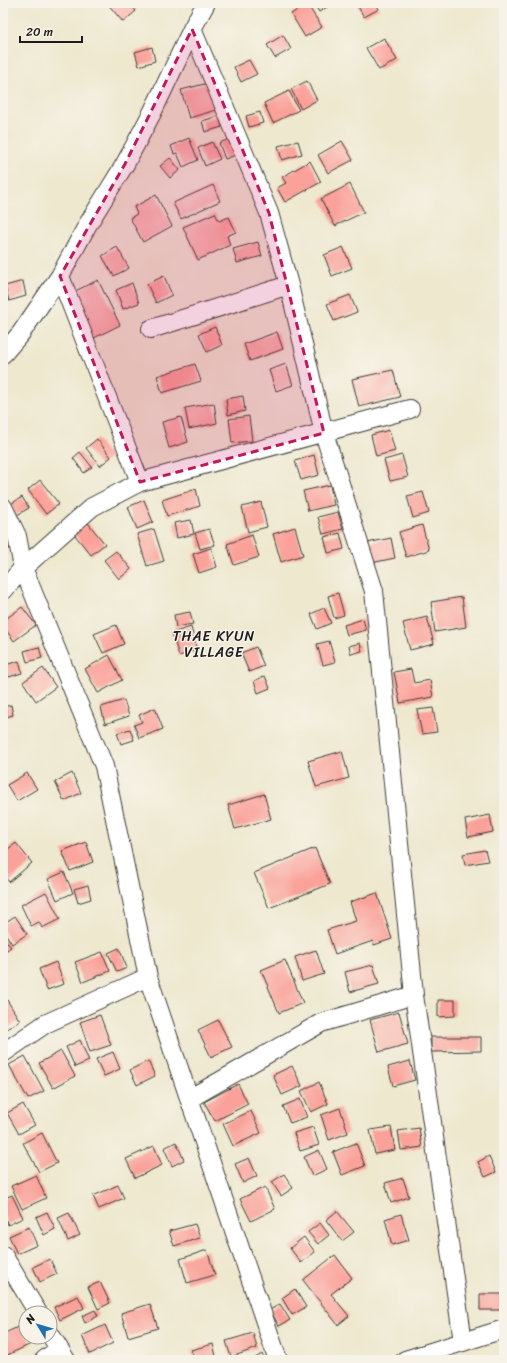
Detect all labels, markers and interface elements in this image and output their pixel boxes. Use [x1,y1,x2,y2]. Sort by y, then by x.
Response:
scale bar [20,18,82,44]
text: 20 m [26,21,53,43]
district label: THAE KYUN VILLAGE [173,624,255,665]
north arrow [18,1305,58,1345]
text: N [20,1310,41,1329]

